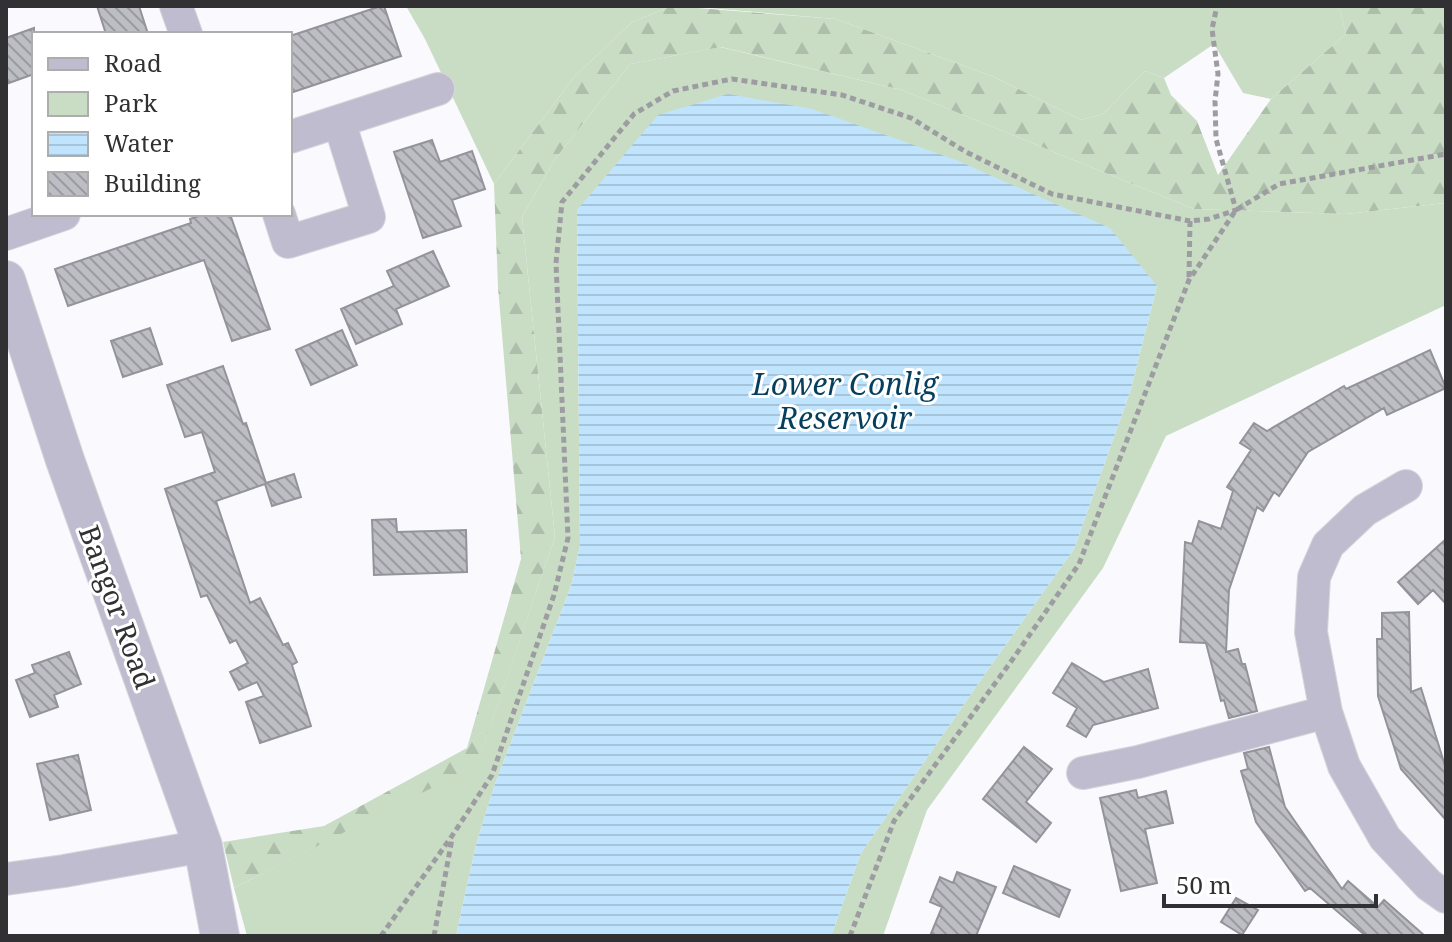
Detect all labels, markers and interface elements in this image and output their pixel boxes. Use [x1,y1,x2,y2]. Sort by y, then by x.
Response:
legend [32,32,292,216]
text: Road [104,46,162,79]
text: Park [104,86,158,119]
text: Water [104,126,174,159]
text: Building [104,166,201,199]
water label: Lower Conlig Reservoir [751,363,939,438]
street label: Bangor Road [71,520,165,694]
scale bar [1164,858,1376,908]
text: 50 m [1176,868,1232,901]

